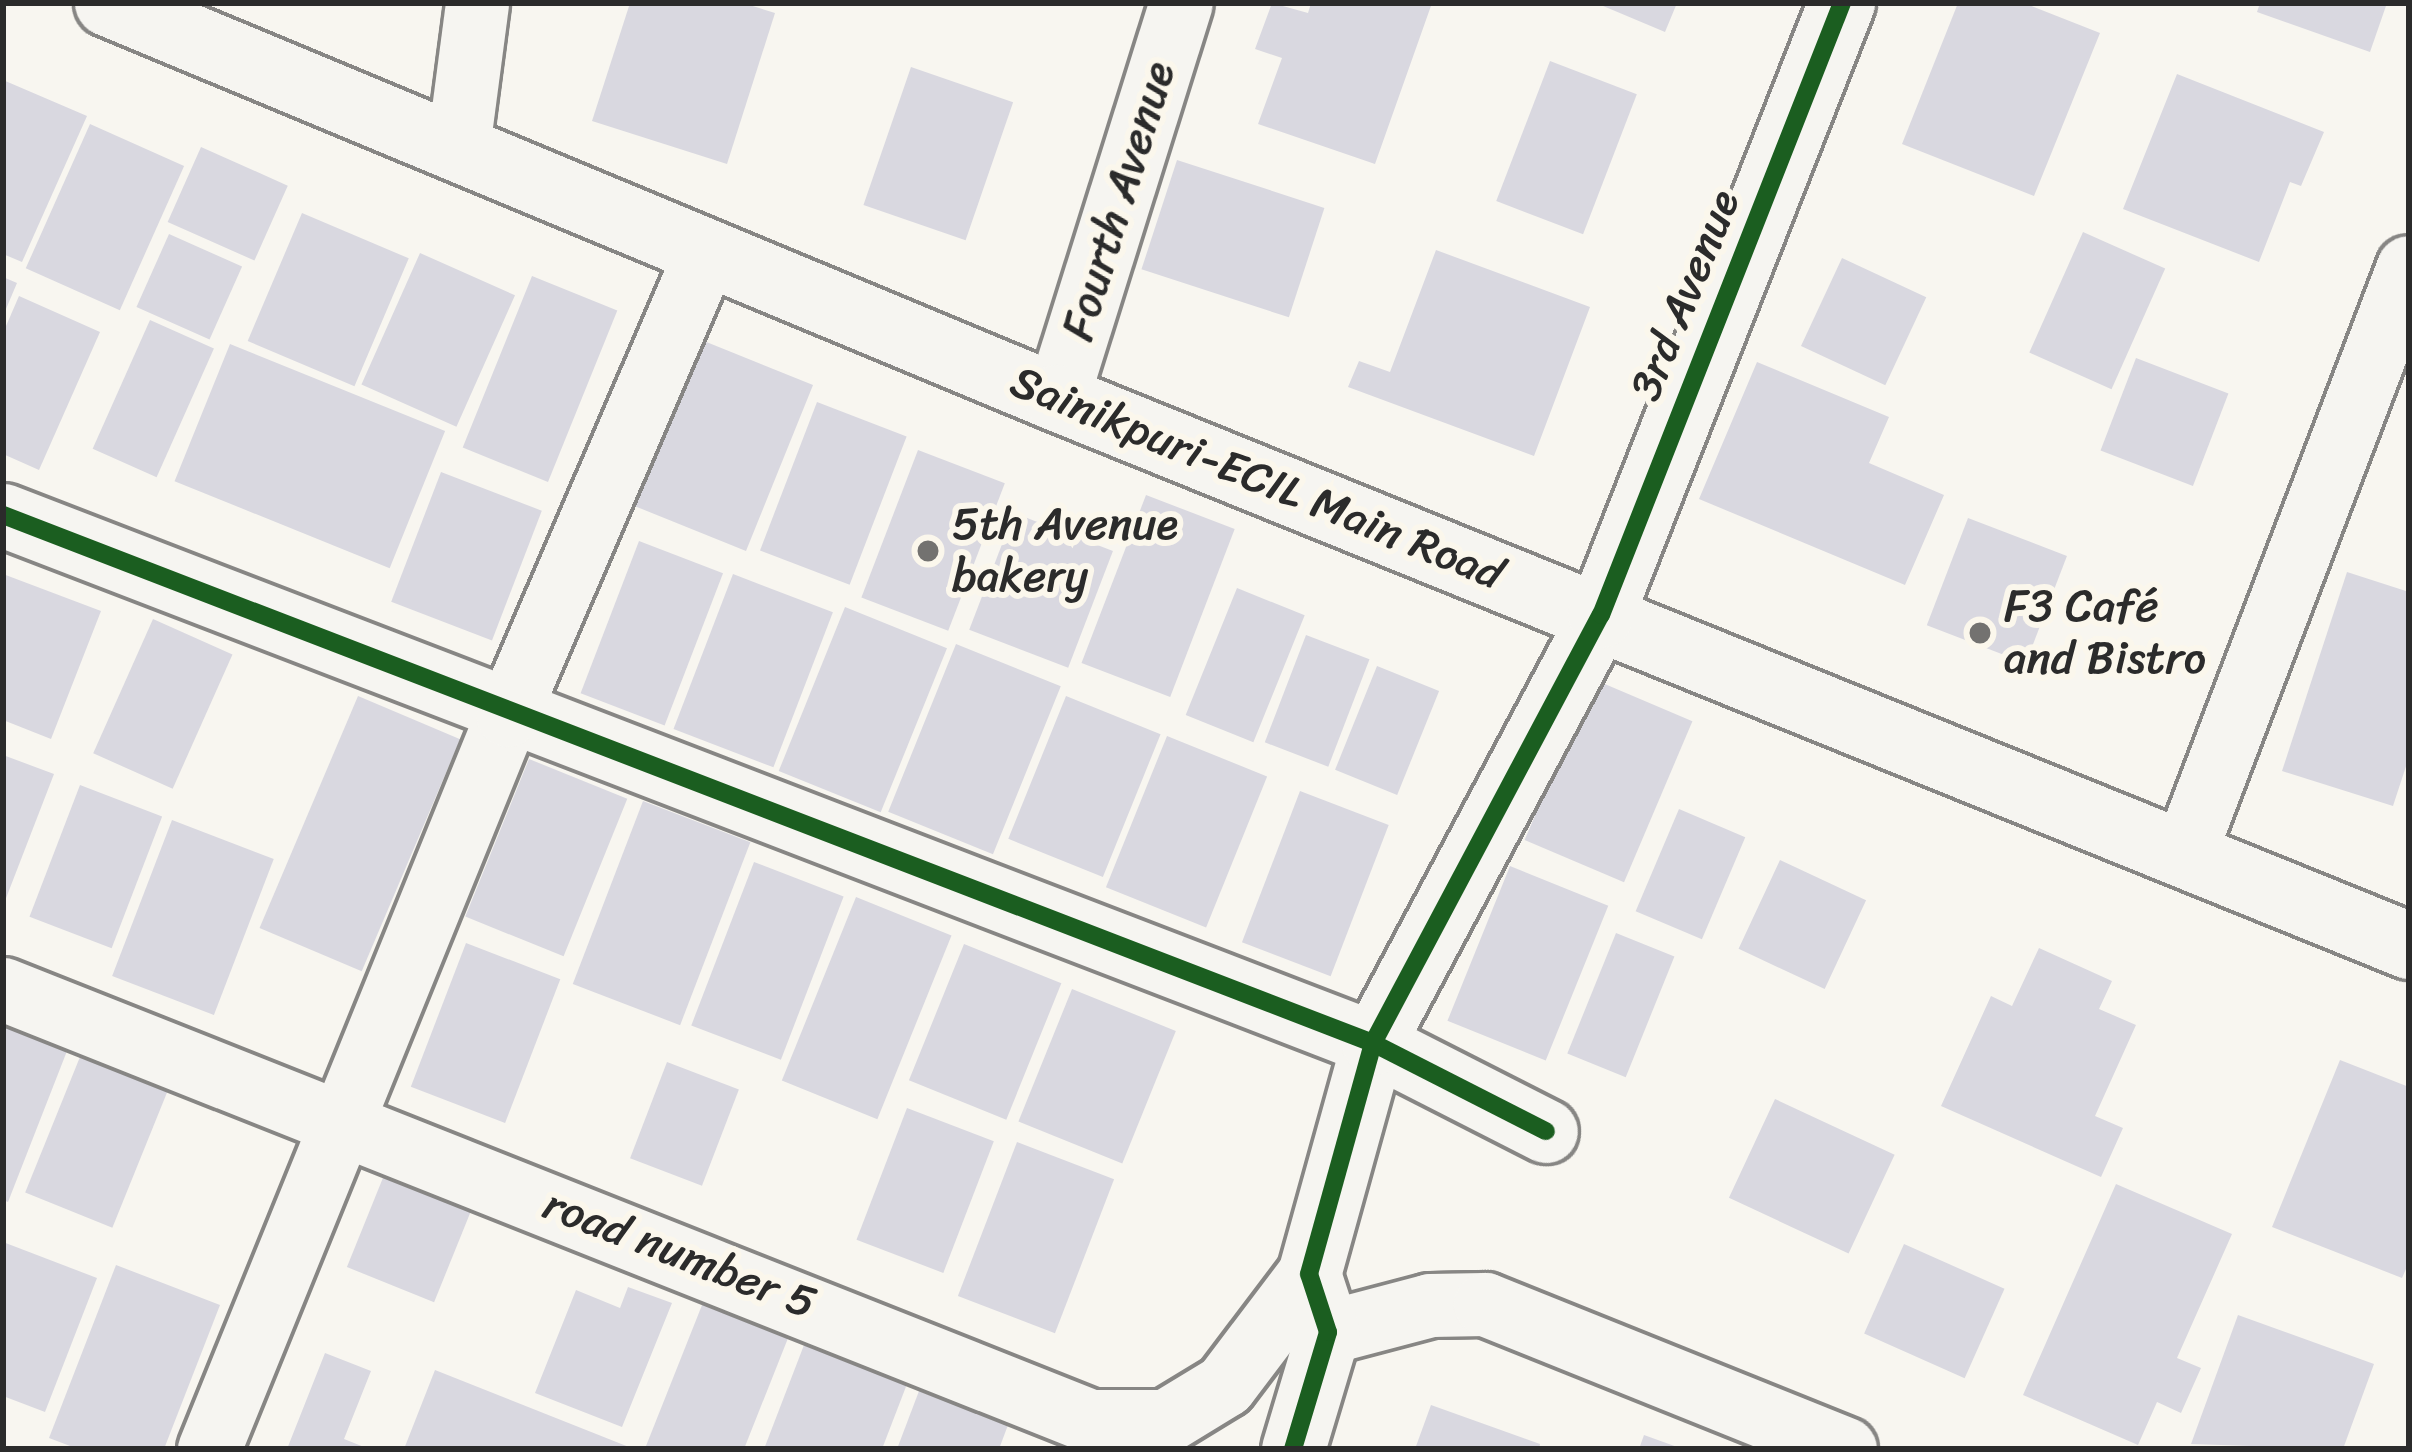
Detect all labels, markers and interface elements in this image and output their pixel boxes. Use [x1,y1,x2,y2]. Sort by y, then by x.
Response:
street label: Fourth Avenue [1051,55,1187,347]
street label: 3rd Avenue [1618,182,1752,408]
street label: Sainikpuri-ECIL Main Road [1003,354,1511,602]
place label: 5th Avenue bakery [952,498,1178,604]
marker: 5th Avenue bakery [915,538,941,564]
place label: F3 Café and Bistro [2004,580,2209,686]
marker: F3 Café and Bistro [1967,620,1993,646]
street label: road number 5 [536,1177,824,1331]

